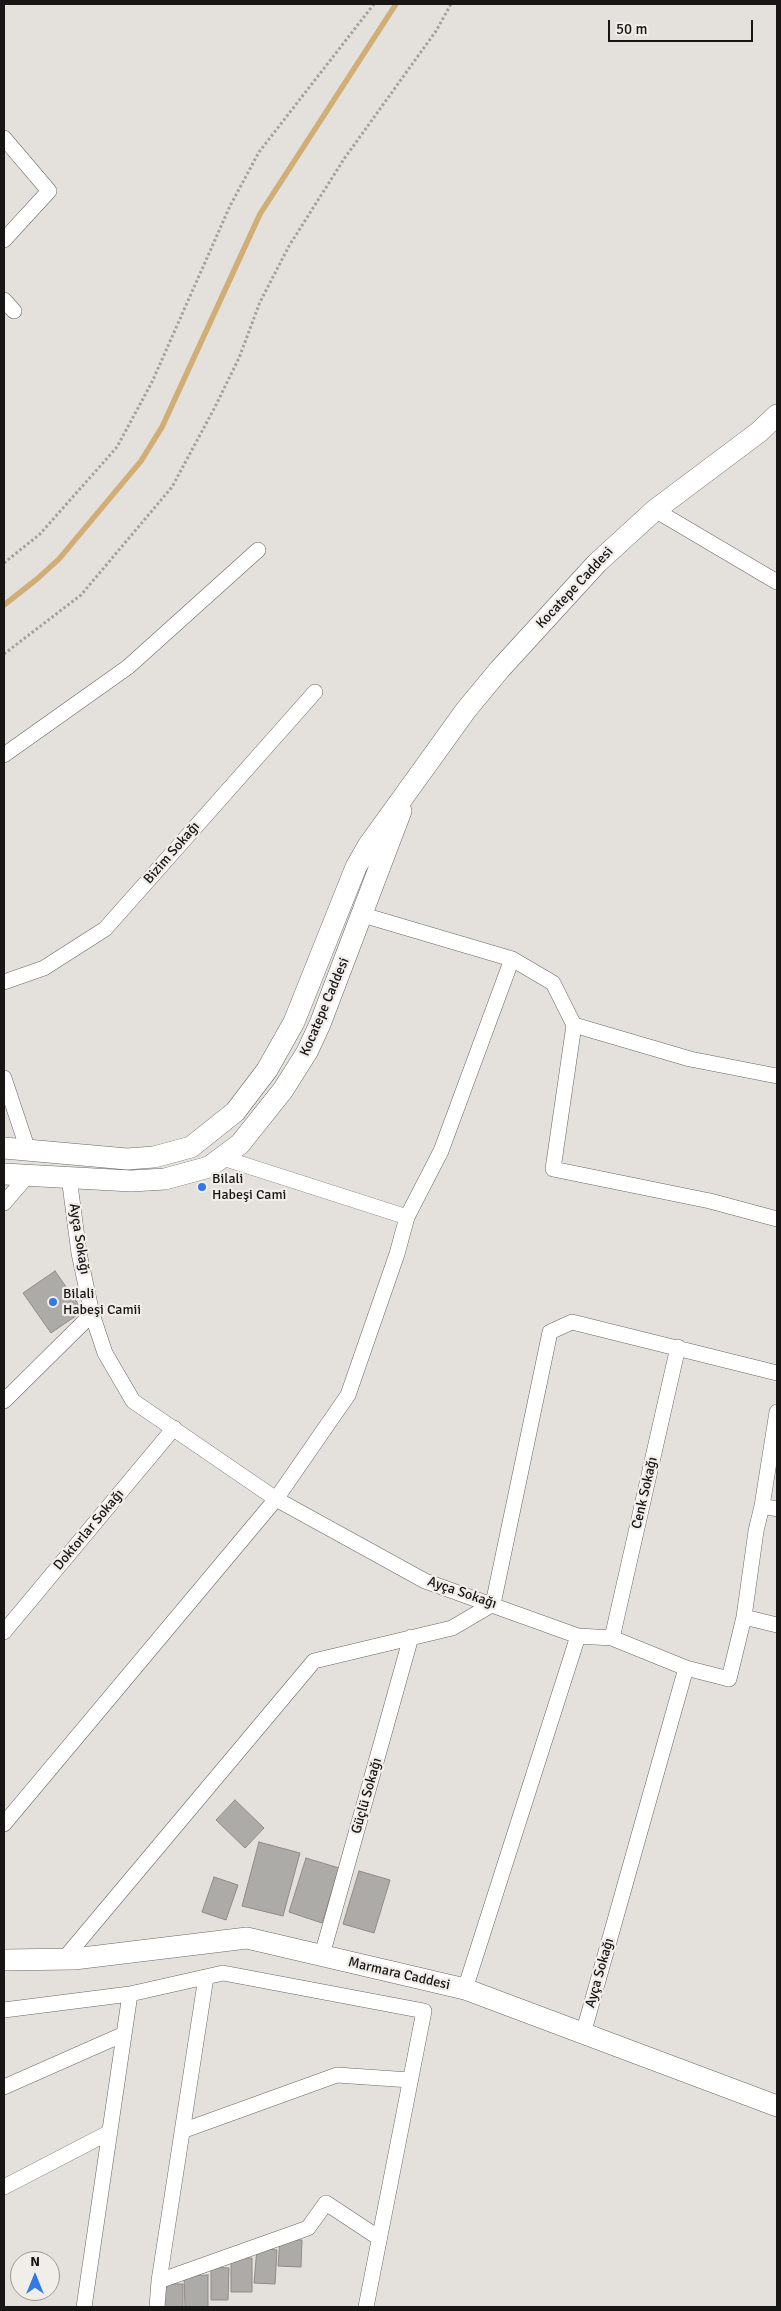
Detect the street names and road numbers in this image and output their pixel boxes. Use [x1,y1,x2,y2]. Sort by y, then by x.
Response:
street label: Kocatepe Caddesi [533,544,617,632]
street label: Bizim Sokağı [140,818,204,888]
street label: Kocatepe Caddesi [297,955,353,1059]
street label: Ayça Sokağı [65,1202,93,1276]
street label: Cenk Sokağı [629,1455,661,1531]
street label: Doktorlar Sokağı [50,1486,128,1574]
street label: Ayça Sokağı [425,1573,499,1613]
street label: Güçlü Sokağı [348,1756,386,1836]
street label: Ayça Sokağı [582,1936,618,2010]
street label: Marmara Caddesi [346,1954,452,1994]

